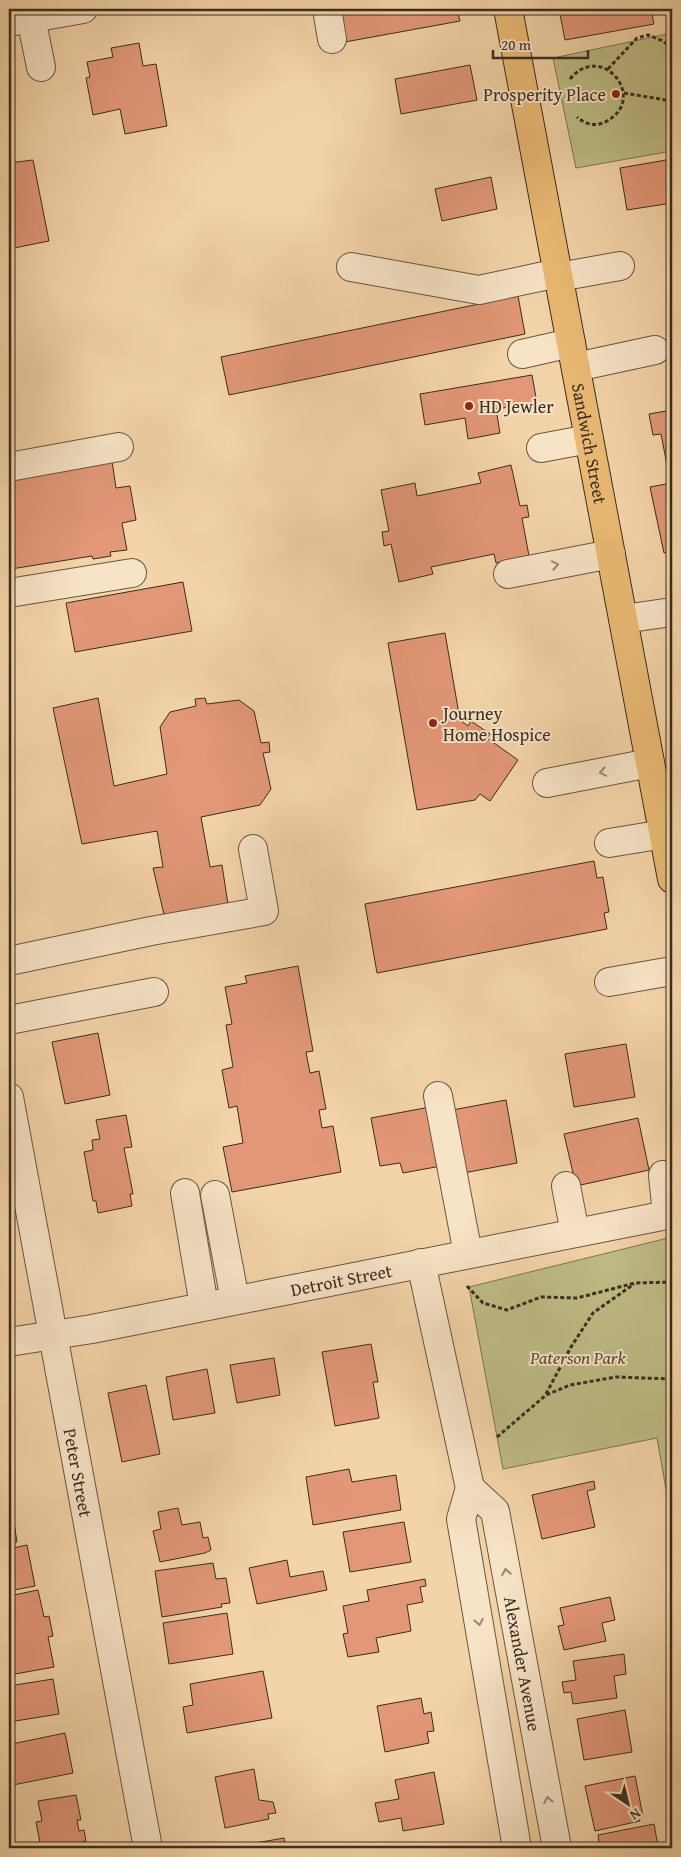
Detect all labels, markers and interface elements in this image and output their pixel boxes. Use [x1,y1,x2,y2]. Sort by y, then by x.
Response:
scale bar [493,28,588,60]
text: 20 m [501,34,532,55]
place label: Prosperity Place [483,81,606,108]
marker: Prosperity Place [610,88,622,100]
street label: Sandwich Street [565,381,615,507]
place label: HD Jewler [479,393,554,420]
marker: HD Jewler [463,400,475,412]
one-way arrow [551,560,560,570]
place label: Journey Home Hospice [441,700,551,748]
marker: Journey Home Hospice [427,717,439,729]
one-way arrow [598,766,607,777]
street label: Detroit Street [288,1256,395,1303]
park label: Paterson Park [529,1344,627,1371]
street label: Peter Street [57,1426,100,1520]
one-way arrow [501,1567,512,1576]
street label: Alexander Avenue [497,1594,549,1733]
one-way arrow [473,1618,483,1626]
north arrow [604,1780,654,1830]
one-way arrow [543,1796,553,1805]
text: N [625,1804,645,1826]

